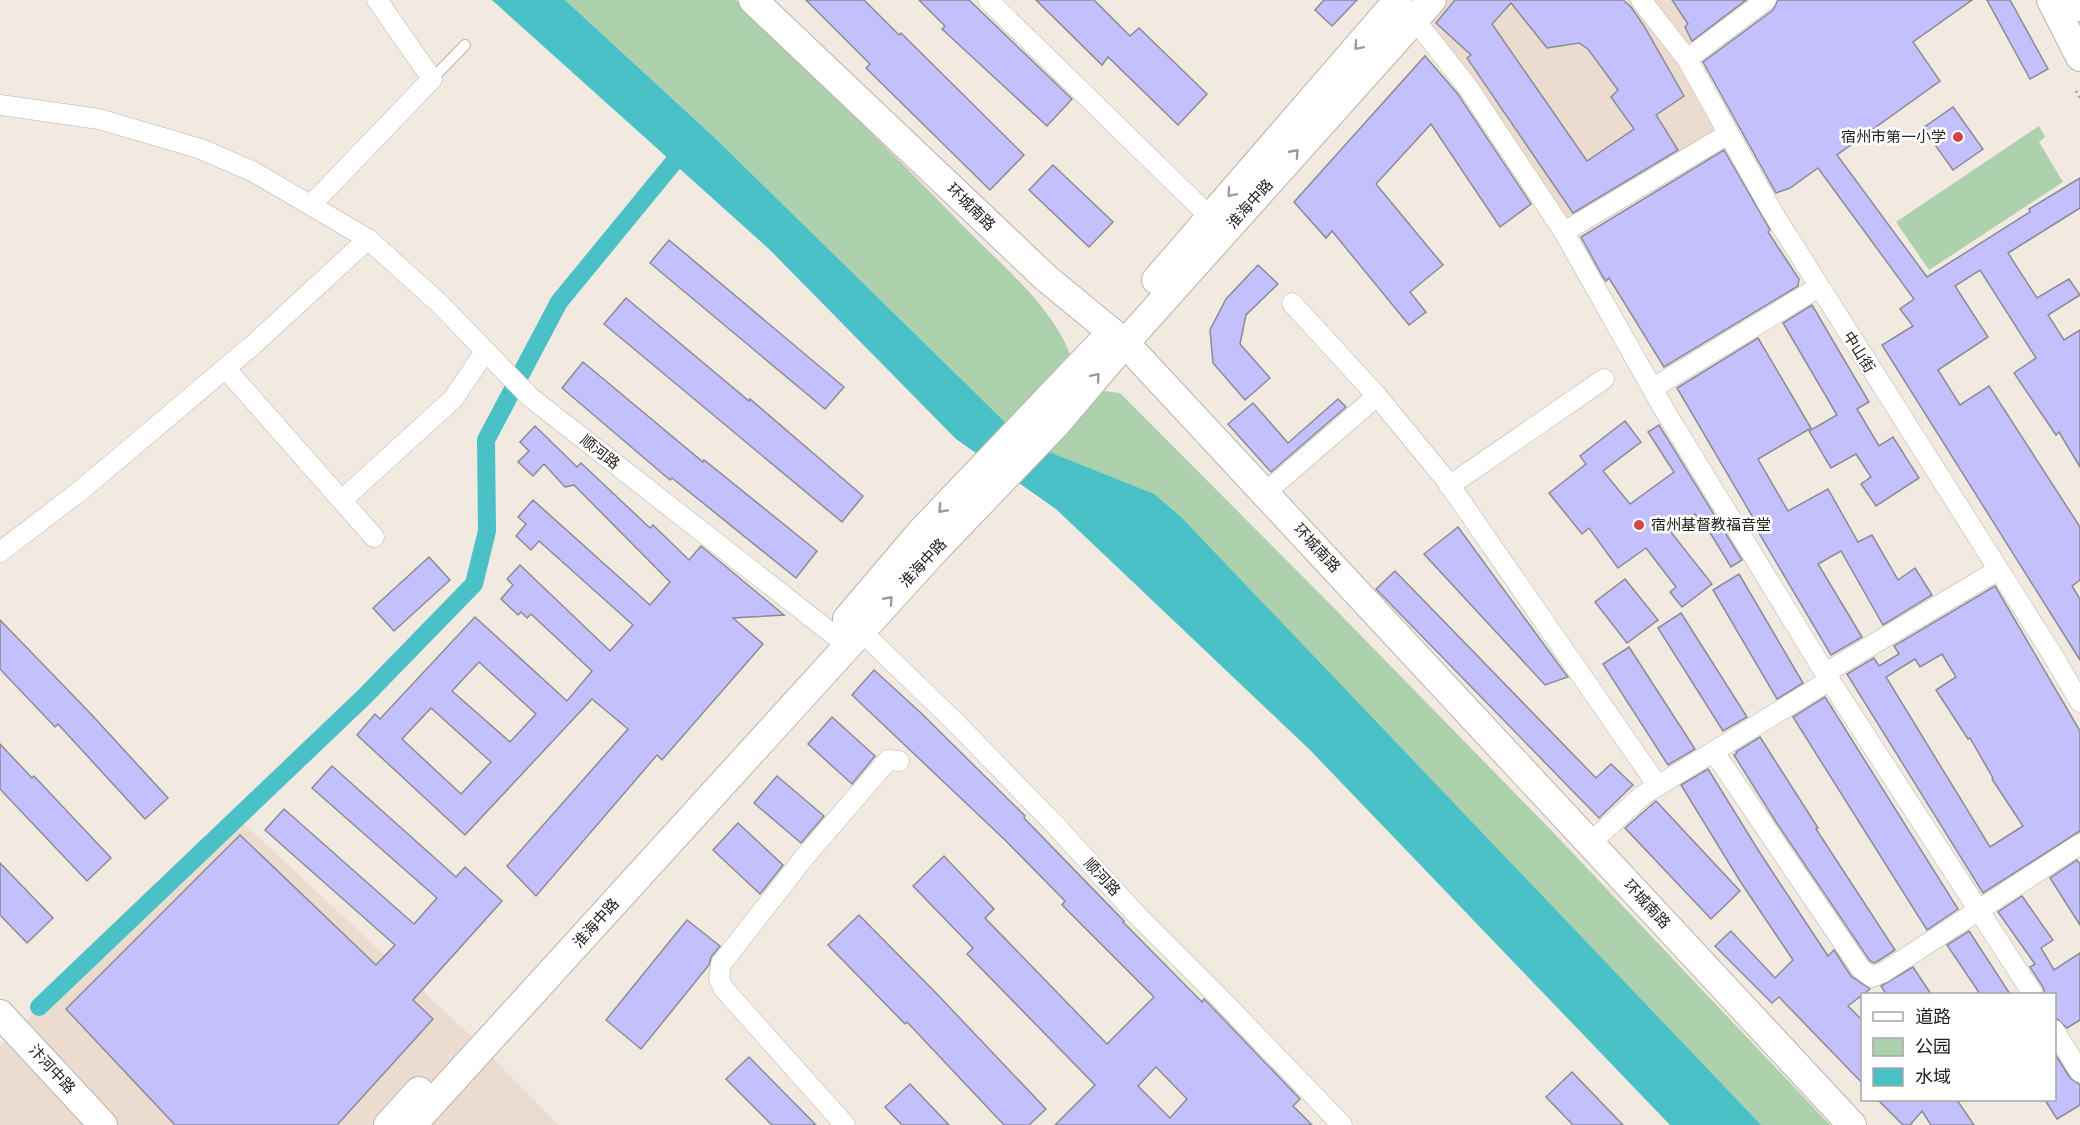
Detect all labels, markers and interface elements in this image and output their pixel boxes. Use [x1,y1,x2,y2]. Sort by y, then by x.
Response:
one-way arrow [1354,39,1365,50]
place label: 宿州市第一小学 [1841,128,1946,146]
marker: 宿州市第一小学 [1951,130,1965,144]
one-way arrow [1288,150,1299,160]
street label: 淮海中路 [1223,176,1277,232]
street label: 环城南路 [943,180,999,234]
one-way arrow [1227,186,1238,197]
street label: 中山街 [1839,328,1879,376]
one-way arrow [1089,373,1100,384]
street label: 顺河路 [577,431,623,473]
one-way arrow [938,503,949,513]
place label: 宿州基督教福音堂 [1651,516,1771,534]
marker: 宿州基督教福音堂 [1632,518,1646,532]
street label: 环城南路 [1290,520,1344,576]
street label: 淮海中路 [896,535,950,591]
one-way arrow [882,596,893,607]
street label: 顺河路 [1080,854,1124,900]
street label: 环城南路 [1620,876,1674,932]
street label: 淮海中路 [569,895,623,951]
legend [1861,993,2056,1101]
text: 道路 [1915,1006,1951,1028]
text: 公园 [1915,1036,1951,1058]
street label: 汴河中路 [25,1041,79,1097]
text: 水域 [1915,1066,1951,1088]

